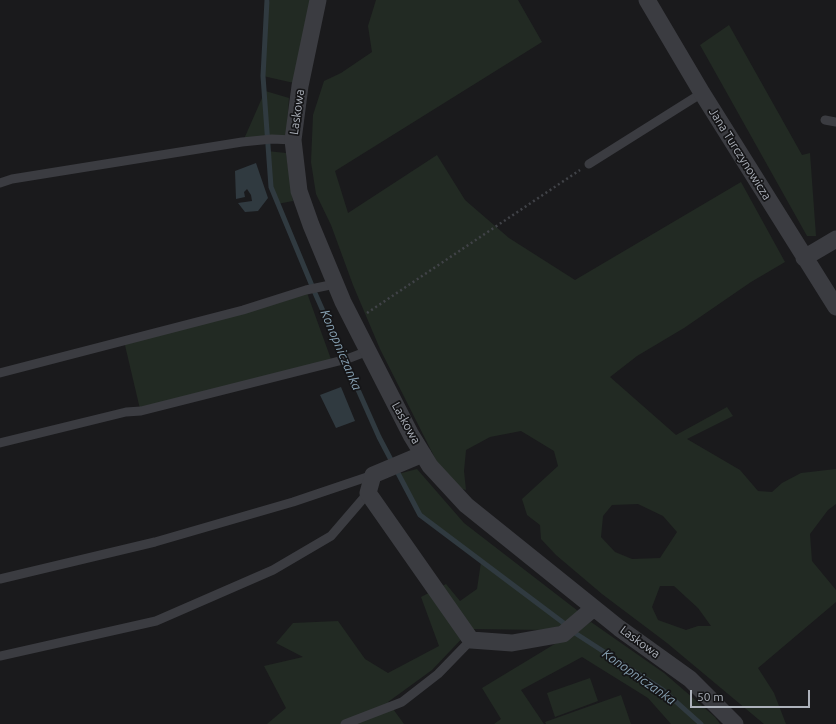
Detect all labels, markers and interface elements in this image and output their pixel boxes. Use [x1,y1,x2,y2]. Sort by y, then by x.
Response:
street label: Laskowa [287,88,307,136]
street label: Jana Turczynowicza [706,105,774,203]
water label: Konopniczanka [317,307,365,393]
street label: Laskowa [389,399,423,447]
street label: Laskowa [617,623,663,661]
water label: Konopniczanka [599,646,679,708]
scale bar [692,682,812,708]
text: 50 m [697,690,724,703]

